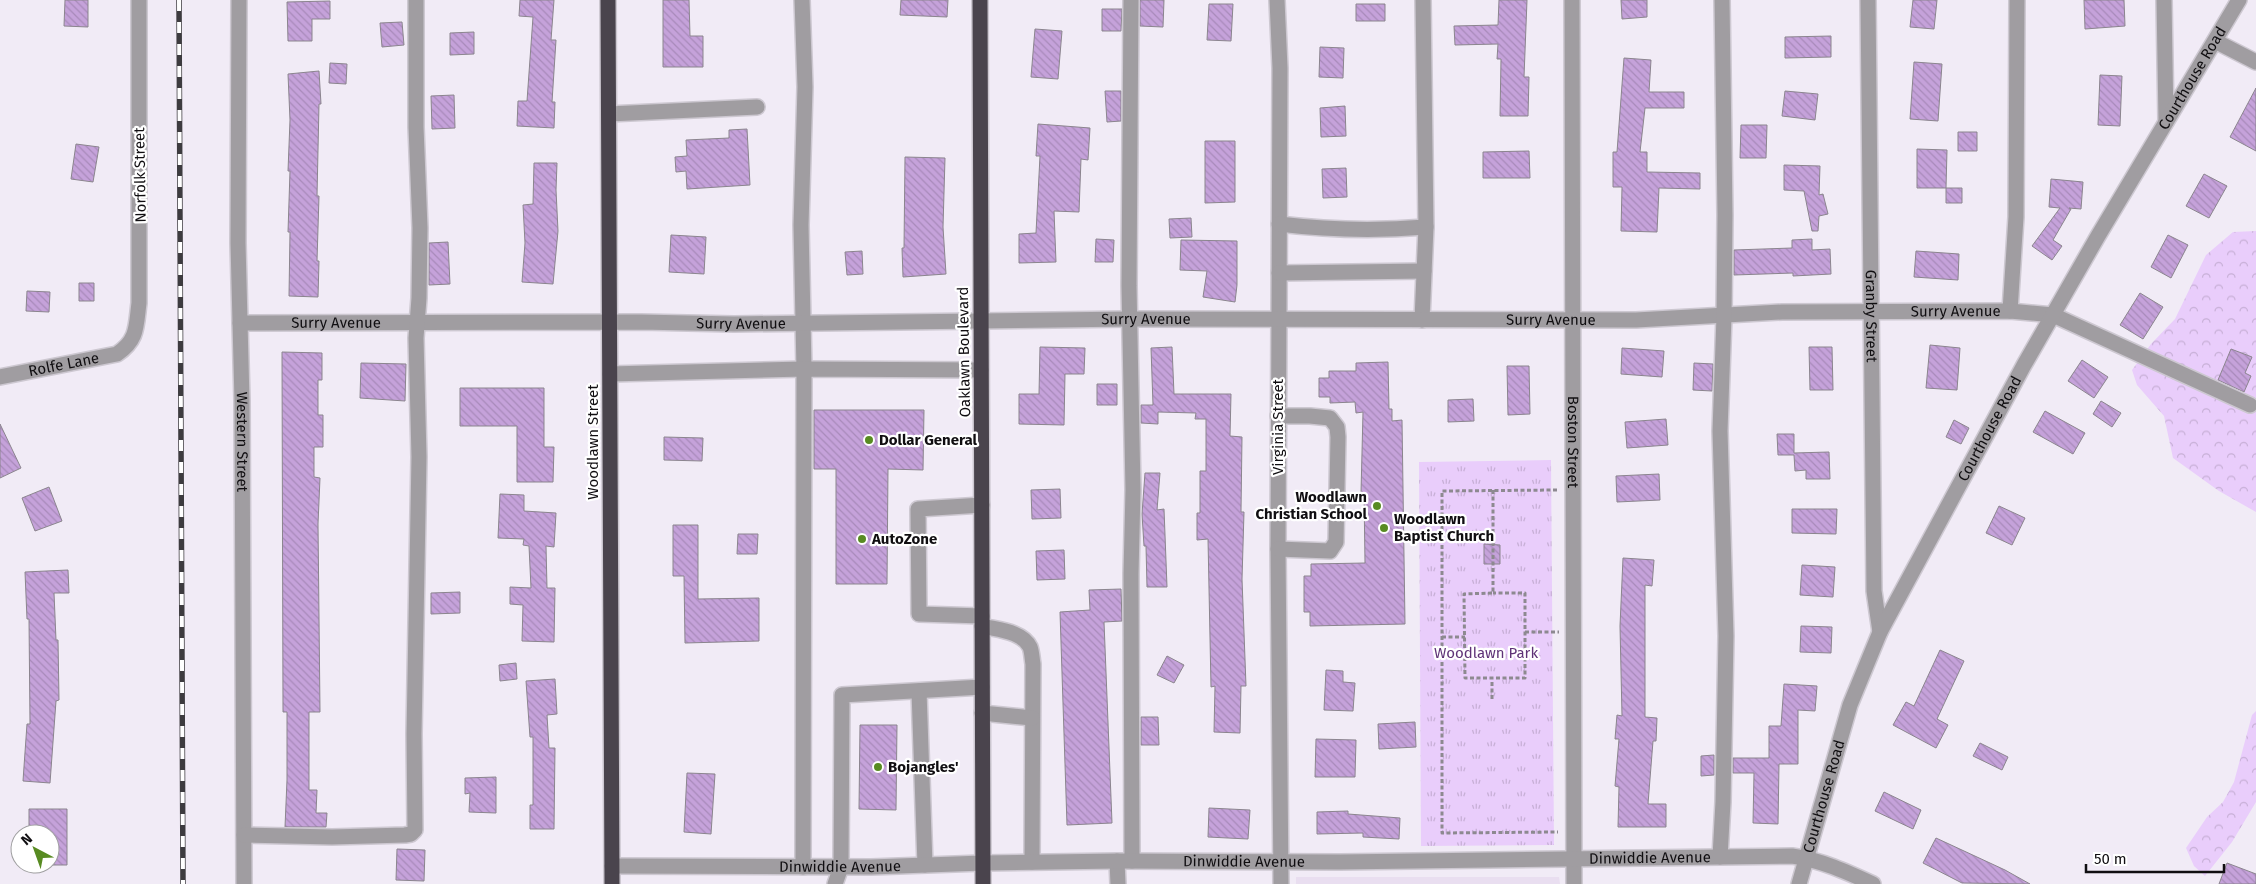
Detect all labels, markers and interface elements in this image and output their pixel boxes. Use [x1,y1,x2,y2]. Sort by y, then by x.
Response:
street label: Courthouse Road [2155,23,2230,133]
street label: Norfolk Street [130,127,150,223]
street label: Granby Street [1862,270,1881,363]
street label: Oaklawn Boulevard [954,287,974,417]
street label: Surry Avenue [1911,302,2001,320]
street label: Surry Avenue [1101,310,1191,328]
street label: Surry Avenue [1506,311,1596,329]
street label: Surry Avenue [291,314,381,332]
street label: Surry Avenue [696,314,786,333]
street label: Rolfe Lane [27,349,101,380]
street label: Courthouse Road [1954,373,2025,484]
street label: Virginia Street [1269,378,1287,475]
street label: Woodlawn Street [584,384,602,500]
street label: Western Street [233,392,251,493]
street label: Boston Street [1564,396,1582,489]
place label: Dollar General [879,431,978,449]
marker: Dollar General [863,434,875,446]
place label: Woodlawn Christian School [1256,488,1368,523]
marker: Woodlawn Christian School [1371,500,1383,512]
place label: Woodlawn Baptist Church [1394,510,1494,545]
marker: Woodlawn Baptist Church [1378,522,1390,534]
place label: AutoZone [871,530,937,548]
marker: AutoZone [856,533,868,545]
park label: Woodlawn Park [1434,644,1538,662]
street label: Courthouse Road [1799,738,1849,855]
place label: Bojangles' [888,758,959,776]
marker: Bojangles' [872,761,884,773]
north arrow [10,824,60,874]
text: N [18,830,36,849]
scale bar [2086,842,2224,874]
street label: Dinwiddie Avenue [1589,848,1711,868]
text: 50 m [2094,850,2127,868]
street label: Dinwiddie Avenue [1183,852,1305,871]
street label: Dinwiddie Avenue [779,857,901,876]

